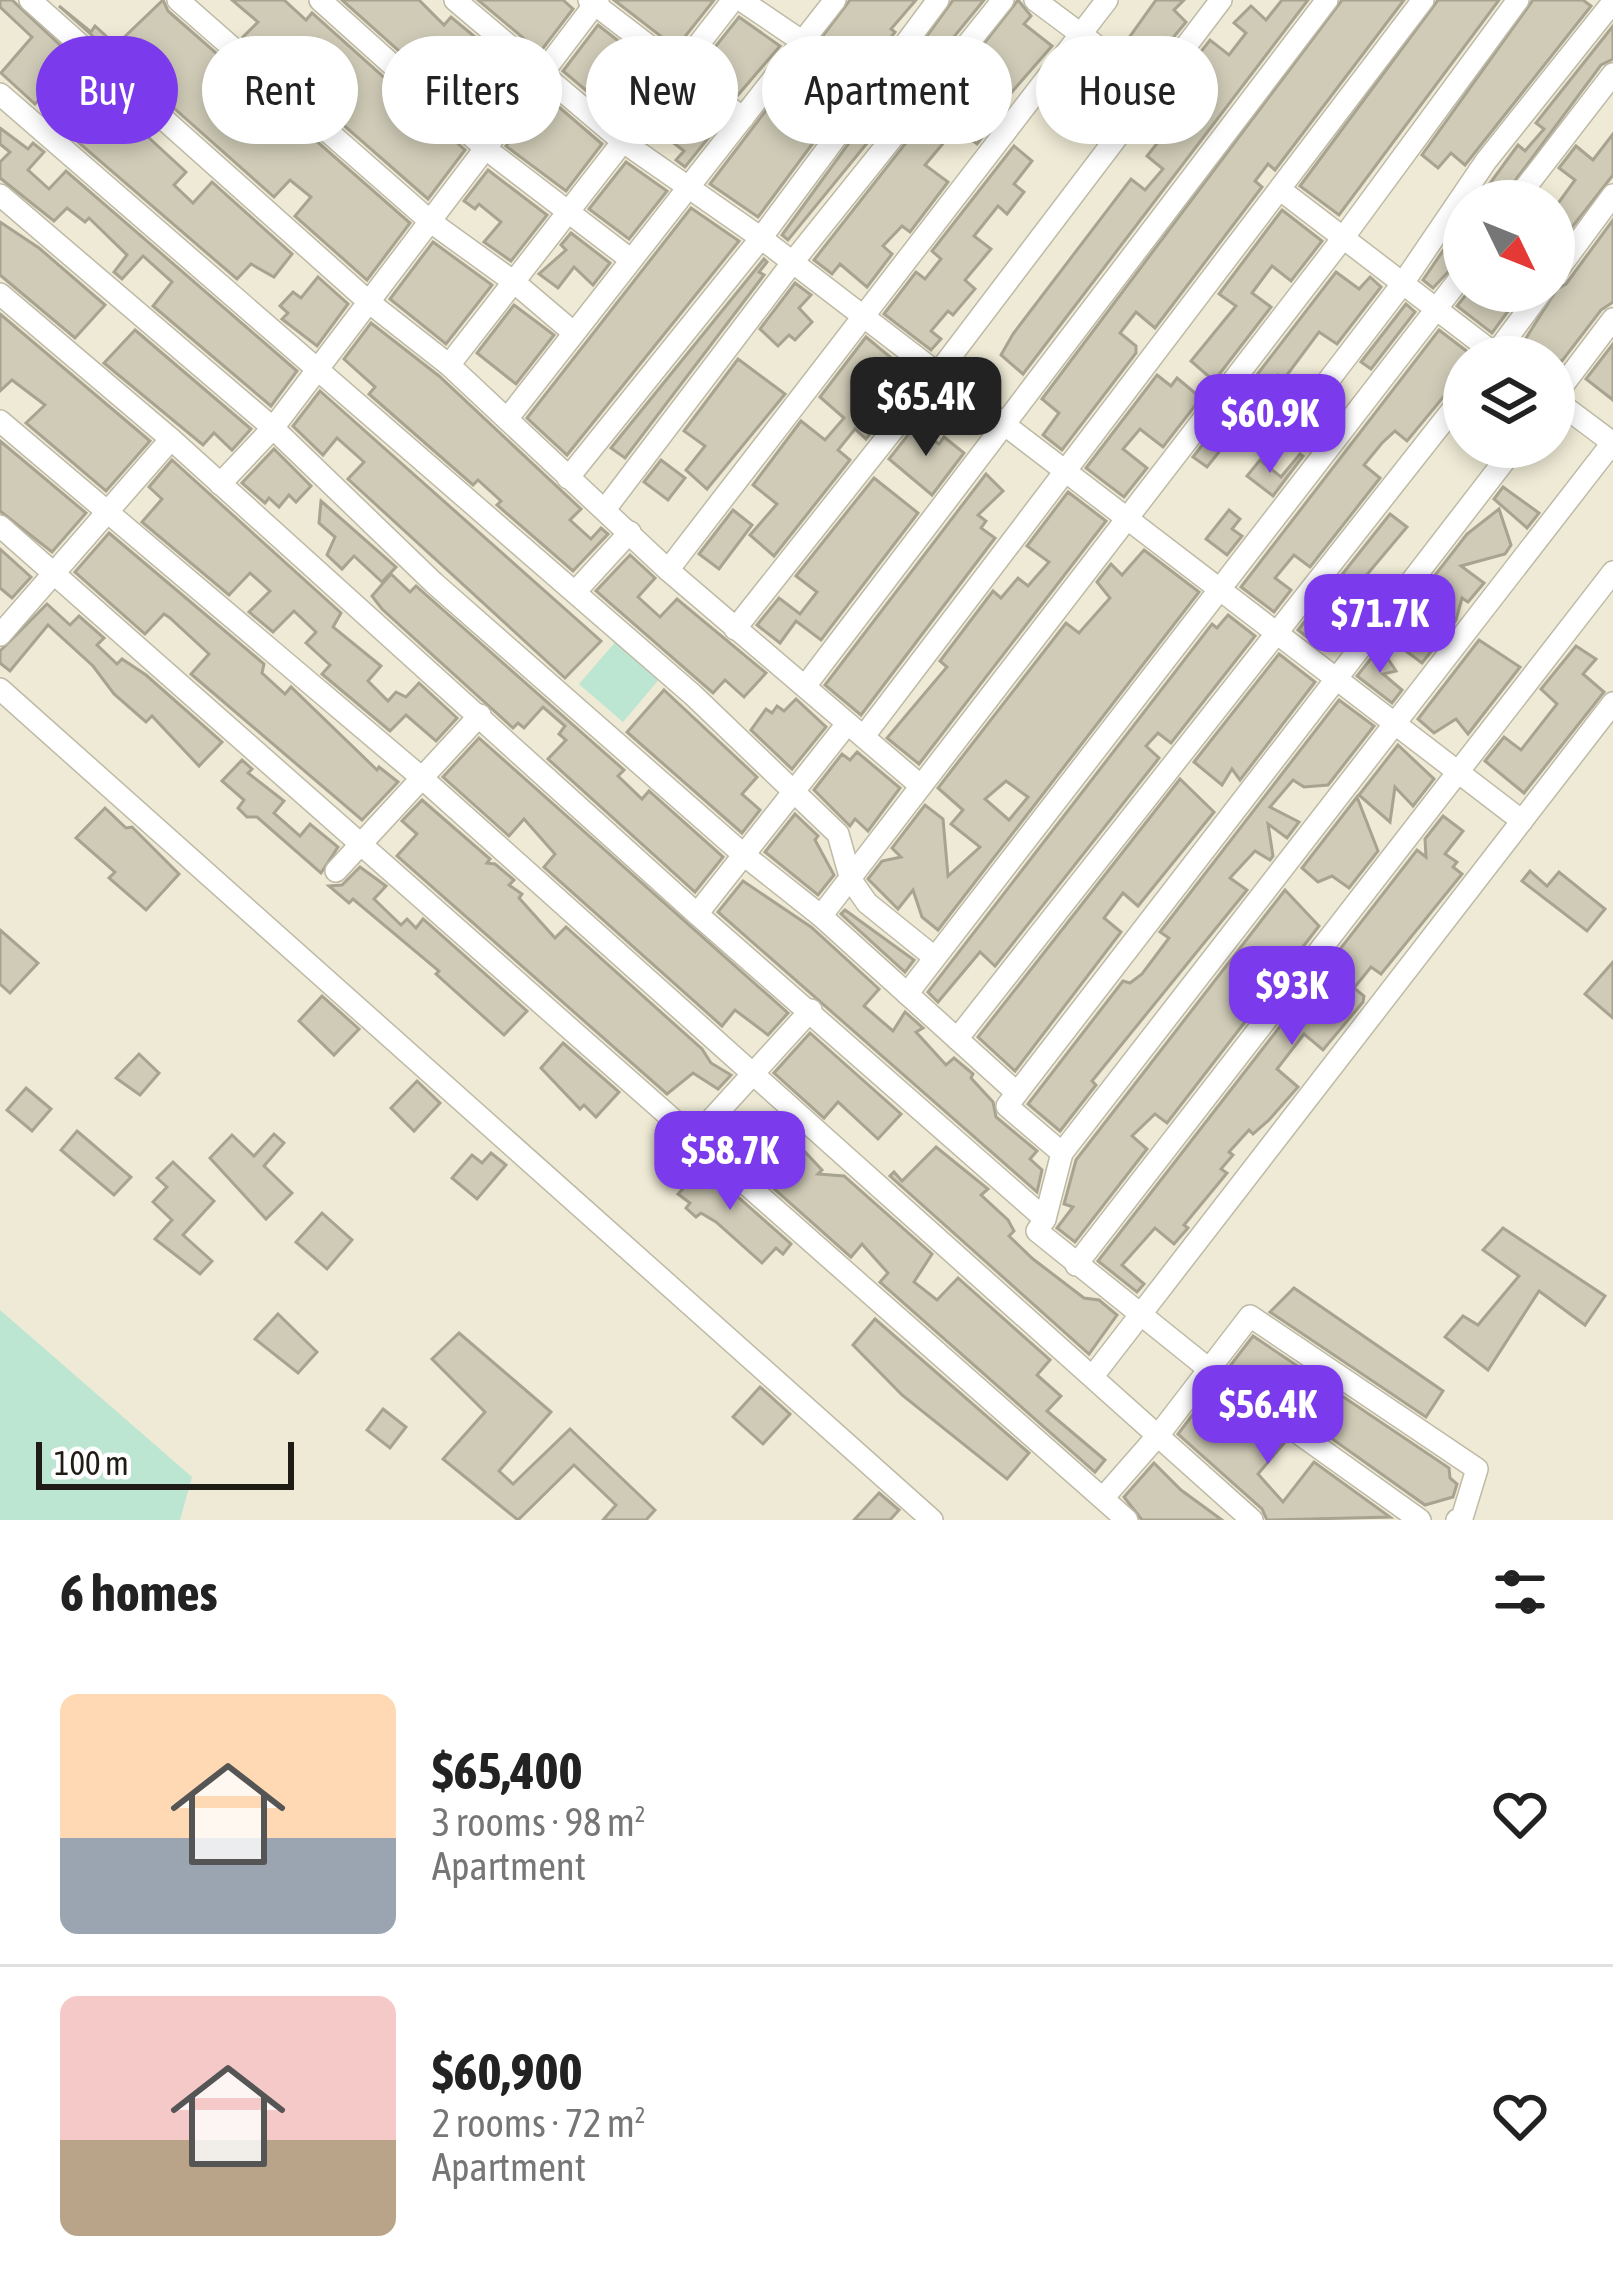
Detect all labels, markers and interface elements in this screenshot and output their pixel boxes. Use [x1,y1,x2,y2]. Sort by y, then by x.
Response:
chip: Buy [36,36,178,144]
chip: Rent [202,36,358,144]
chip: Filters [382,36,562,144]
chip: New [586,36,738,144]
chip: Apartment [762,36,1012,144]
chip: House [1036,36,1218,144]
north arrow [1443,180,1575,312]
map controls [1443,180,1575,468]
button: layers [1443,336,1575,468]
pin: $65.4K [828,357,1024,459]
text: $65.4K [877,374,975,418]
pin: $60.9K [1172,374,1368,476]
text: $60.9K [1221,391,1319,435]
pin: $71.7K [1282,574,1478,676]
text: $71.7K [1331,591,1429,635]
pin: $93K [1221,946,1363,1048]
text: $93K [1256,963,1328,1007]
pin: $58.7K [632,1111,828,1213]
text: $58.7K [681,1128,779,1172]
pin: $56.4K [1170,1365,1366,1467]
text: $56.4K [1219,1382,1317,1426]
scale bar [36,1436,294,1489]
text: 100 m [54,1444,129,1482]
icon: filters [1487,1559,1553,1625]
text: 6 homes [60,1563,218,1622]
text: $65,400 [432,1741,582,1800]
icon: home [156,1742,300,1886]
icon: heart [1487,1781,1553,1847]
text: 3 rooms · 98 m² [432,1800,646,1844]
text: Apartment [432,1844,586,1888]
text: $60,900 [432,2042,582,2101]
icon: home [156,2044,300,2188]
icon: heart [1487,2083,1553,2149]
text: 2 rooms · 72 m² [432,2101,646,2145]
text: Apartment [432,2145,586,2189]

